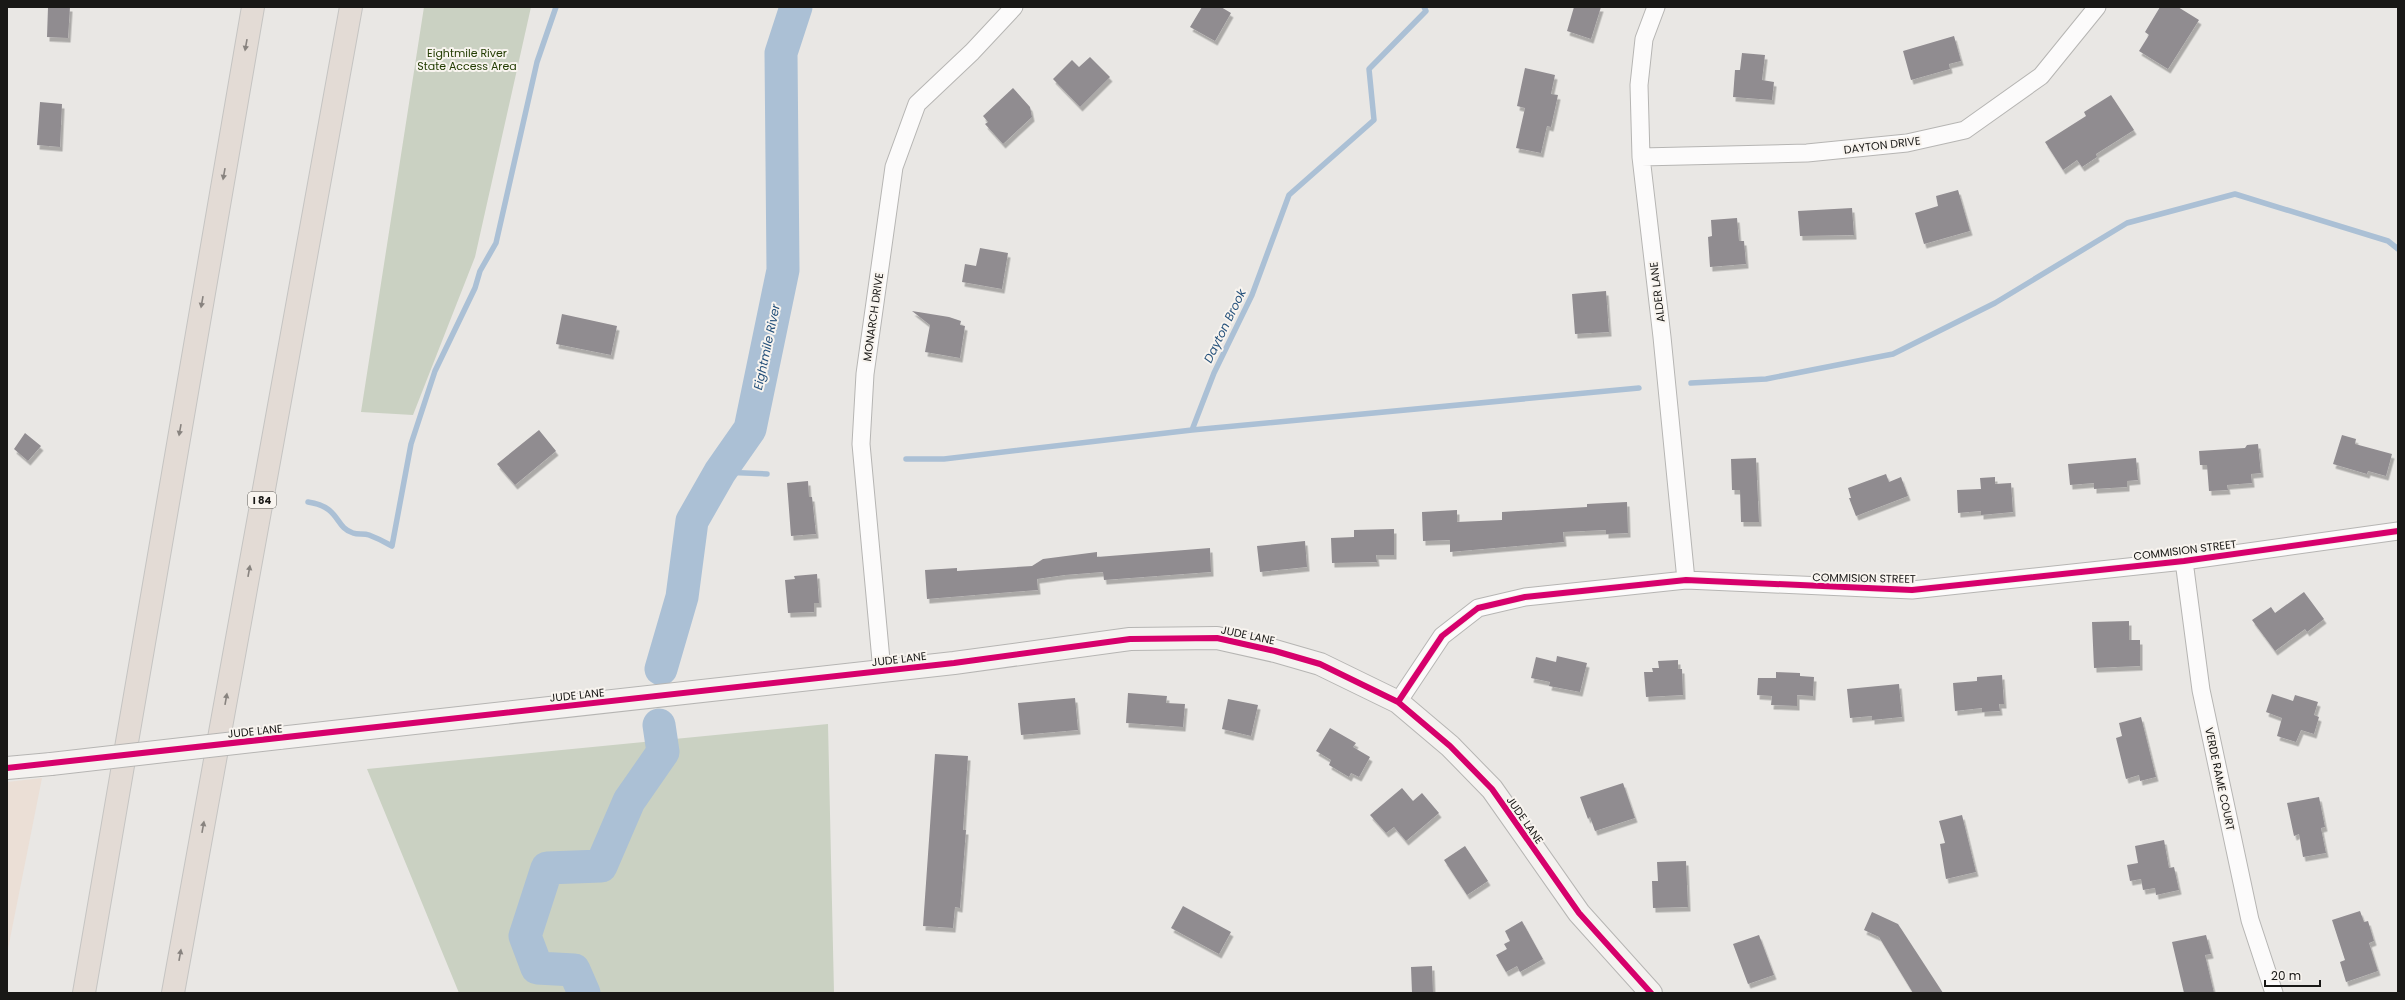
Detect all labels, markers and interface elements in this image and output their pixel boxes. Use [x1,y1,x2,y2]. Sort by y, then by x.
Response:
one-way arrow [243,39,249,52]
park label: Eightmile River State Access Area [417,45,517,74]
street label: DAYTON DRIVE [1843,132,1921,158]
one-way arrow [221,168,227,180]
street label: ALDER LANE [1645,261,1669,323]
street label: MONARCH DRIVE [859,272,887,362]
water label: Dayton Brook [1199,285,1250,365]
one-way arrow [199,296,205,308]
water label: Eightmile River [749,302,784,391]
one-way arrow [177,424,183,436]
road number: I 84 [248,492,276,508]
street label: COMMISION STREET [2133,536,2237,564]
one-way arrow [246,565,252,577]
street label: COMMISION STREET [1812,569,1916,587]
street label: JUDE LANE [1219,621,1277,649]
street label: JUDE LANE [871,648,927,670]
street label: JUDE LANE [549,684,605,706]
one-way arrow [223,693,229,705]
street label: JUDE LANE [227,720,283,742]
street label: VERDE RAME COURT [2201,726,2239,832]
street label: JUDE LANE [1503,793,1547,847]
one-way arrow [200,821,206,833]
one-way arrow [177,948,183,961]
scale bar [2265,962,2320,988]
text: 20 m [2271,967,2301,984]

